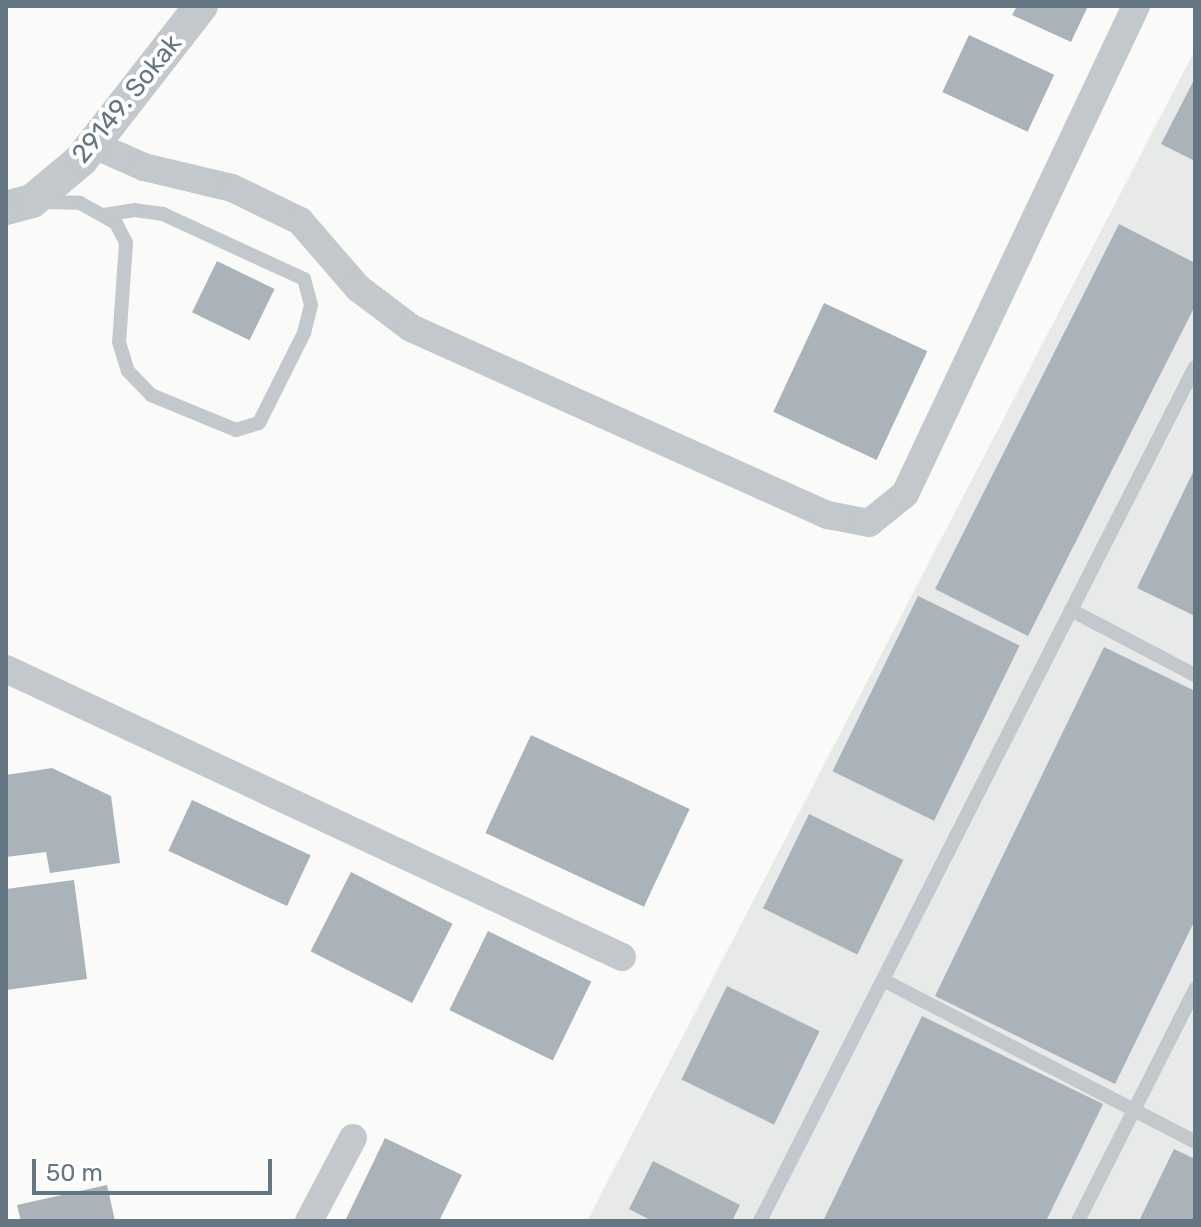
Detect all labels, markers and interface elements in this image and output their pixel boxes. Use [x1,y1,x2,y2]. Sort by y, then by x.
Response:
street label: 29149. Sokak [66,28,188,170]
scale bar [36,1143,276,1193]
text: 50 m [46,1159,103,1187]

